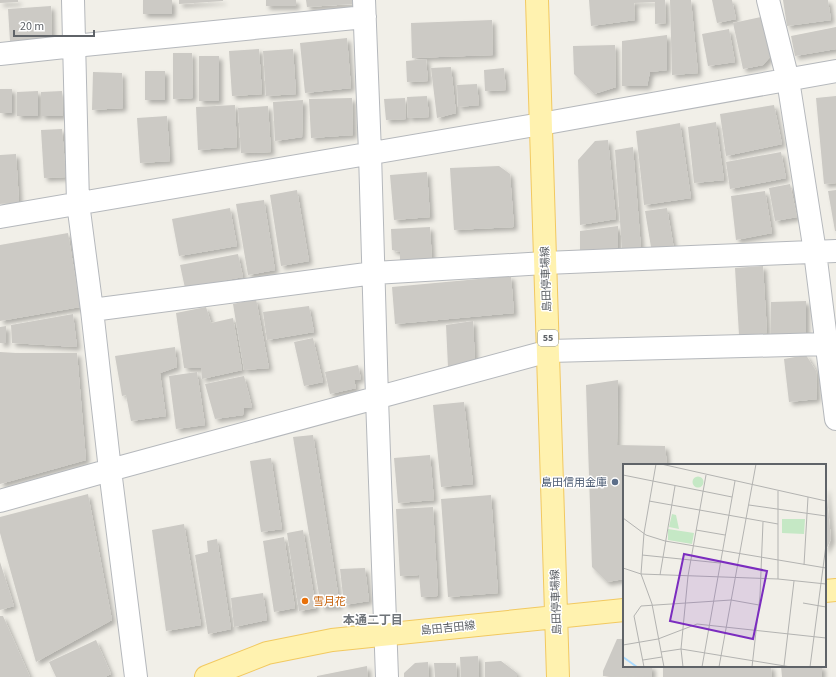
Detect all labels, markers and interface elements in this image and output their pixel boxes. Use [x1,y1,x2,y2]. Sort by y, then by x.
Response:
scale bar [14,12,94,38]
text: 20 m [20,18,44,35]
street label: 島田停車場線 [537,246,555,312]
road number: 55 [538,330,558,346]
inset map [623,464,826,667]
place label: 島田信用金庫 [541,475,607,490]
marker: 島田信用金庫 [610,477,620,487]
street label: 島田停車場線 [547,569,565,635]
place label: 雪月花 [313,594,346,609]
marker: 雪月花 [300,596,310,606]
district label: 本通二丁目 [343,612,403,629]
street label: 島田吉田線 [420,618,476,638]

